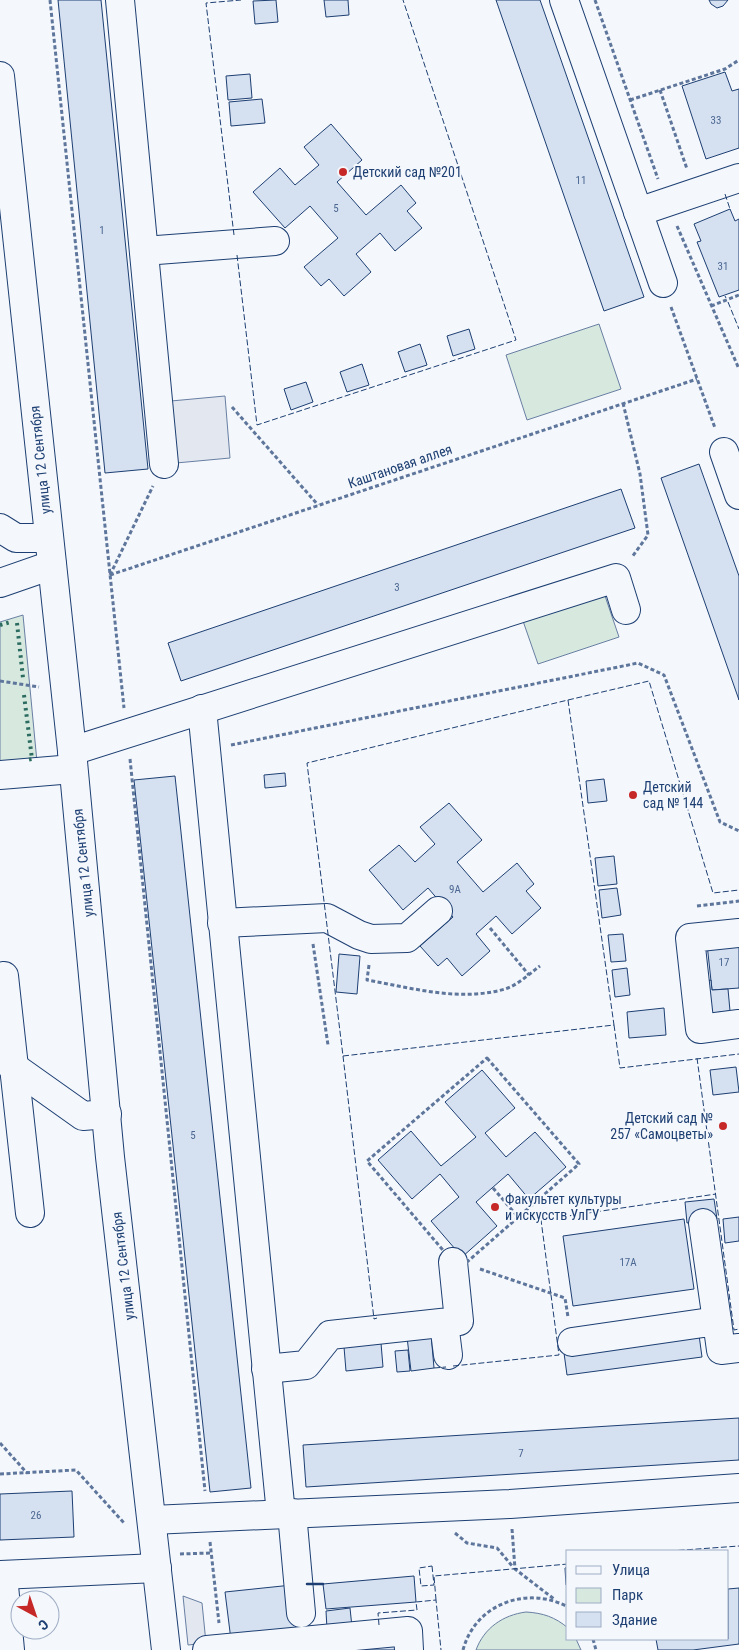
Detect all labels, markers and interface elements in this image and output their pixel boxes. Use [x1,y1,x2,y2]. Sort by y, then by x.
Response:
house number: 33 [711,114,721,127]
place label: Детский сад №201 [353,164,462,180]
marker: Детский сад №201 [337,166,349,178]
house number: 11 [576,174,586,187]
house number: 5 [333,202,339,215]
house number: 1 [99,224,105,237]
house number: 31 [718,260,728,273]
street label: улица 12 Сентября [26,405,54,515]
street label: Каштановая аллея [346,441,454,491]
house number: 3 [394,581,400,594]
place label: Детский сад № 144 [643,779,703,811]
marker: Детский сад № 144 [627,789,639,801]
street label: улица 12 Сентября [69,808,97,918]
house number: 9А [449,883,462,896]
house number: 17 [719,956,729,969]
place label: Детский сад № 257 «Самоцветы» [610,1110,713,1142]
marker: Детский сад № 257 «Самоцветы» [717,1120,729,1132]
house number: 5 [190,1129,196,1142]
place label: Факультет культуры и искусств УлГУ [505,1191,622,1223]
marker: Факультет культуры и искусств УлГУ [489,1201,501,1213]
street label: улица 12 Сентября [108,1211,138,1321]
house number: 17А [619,1256,637,1269]
house number: 7 [518,1447,524,1460]
house number: 26 [31,1509,41,1522]
legend [566,1550,729,1640]
text: Улица [612,1561,650,1579]
text: Парк [612,1586,643,1604]
north arrow [10,1590,60,1640]
text: Здание [612,1611,657,1629]
text: С [35,1616,52,1634]

